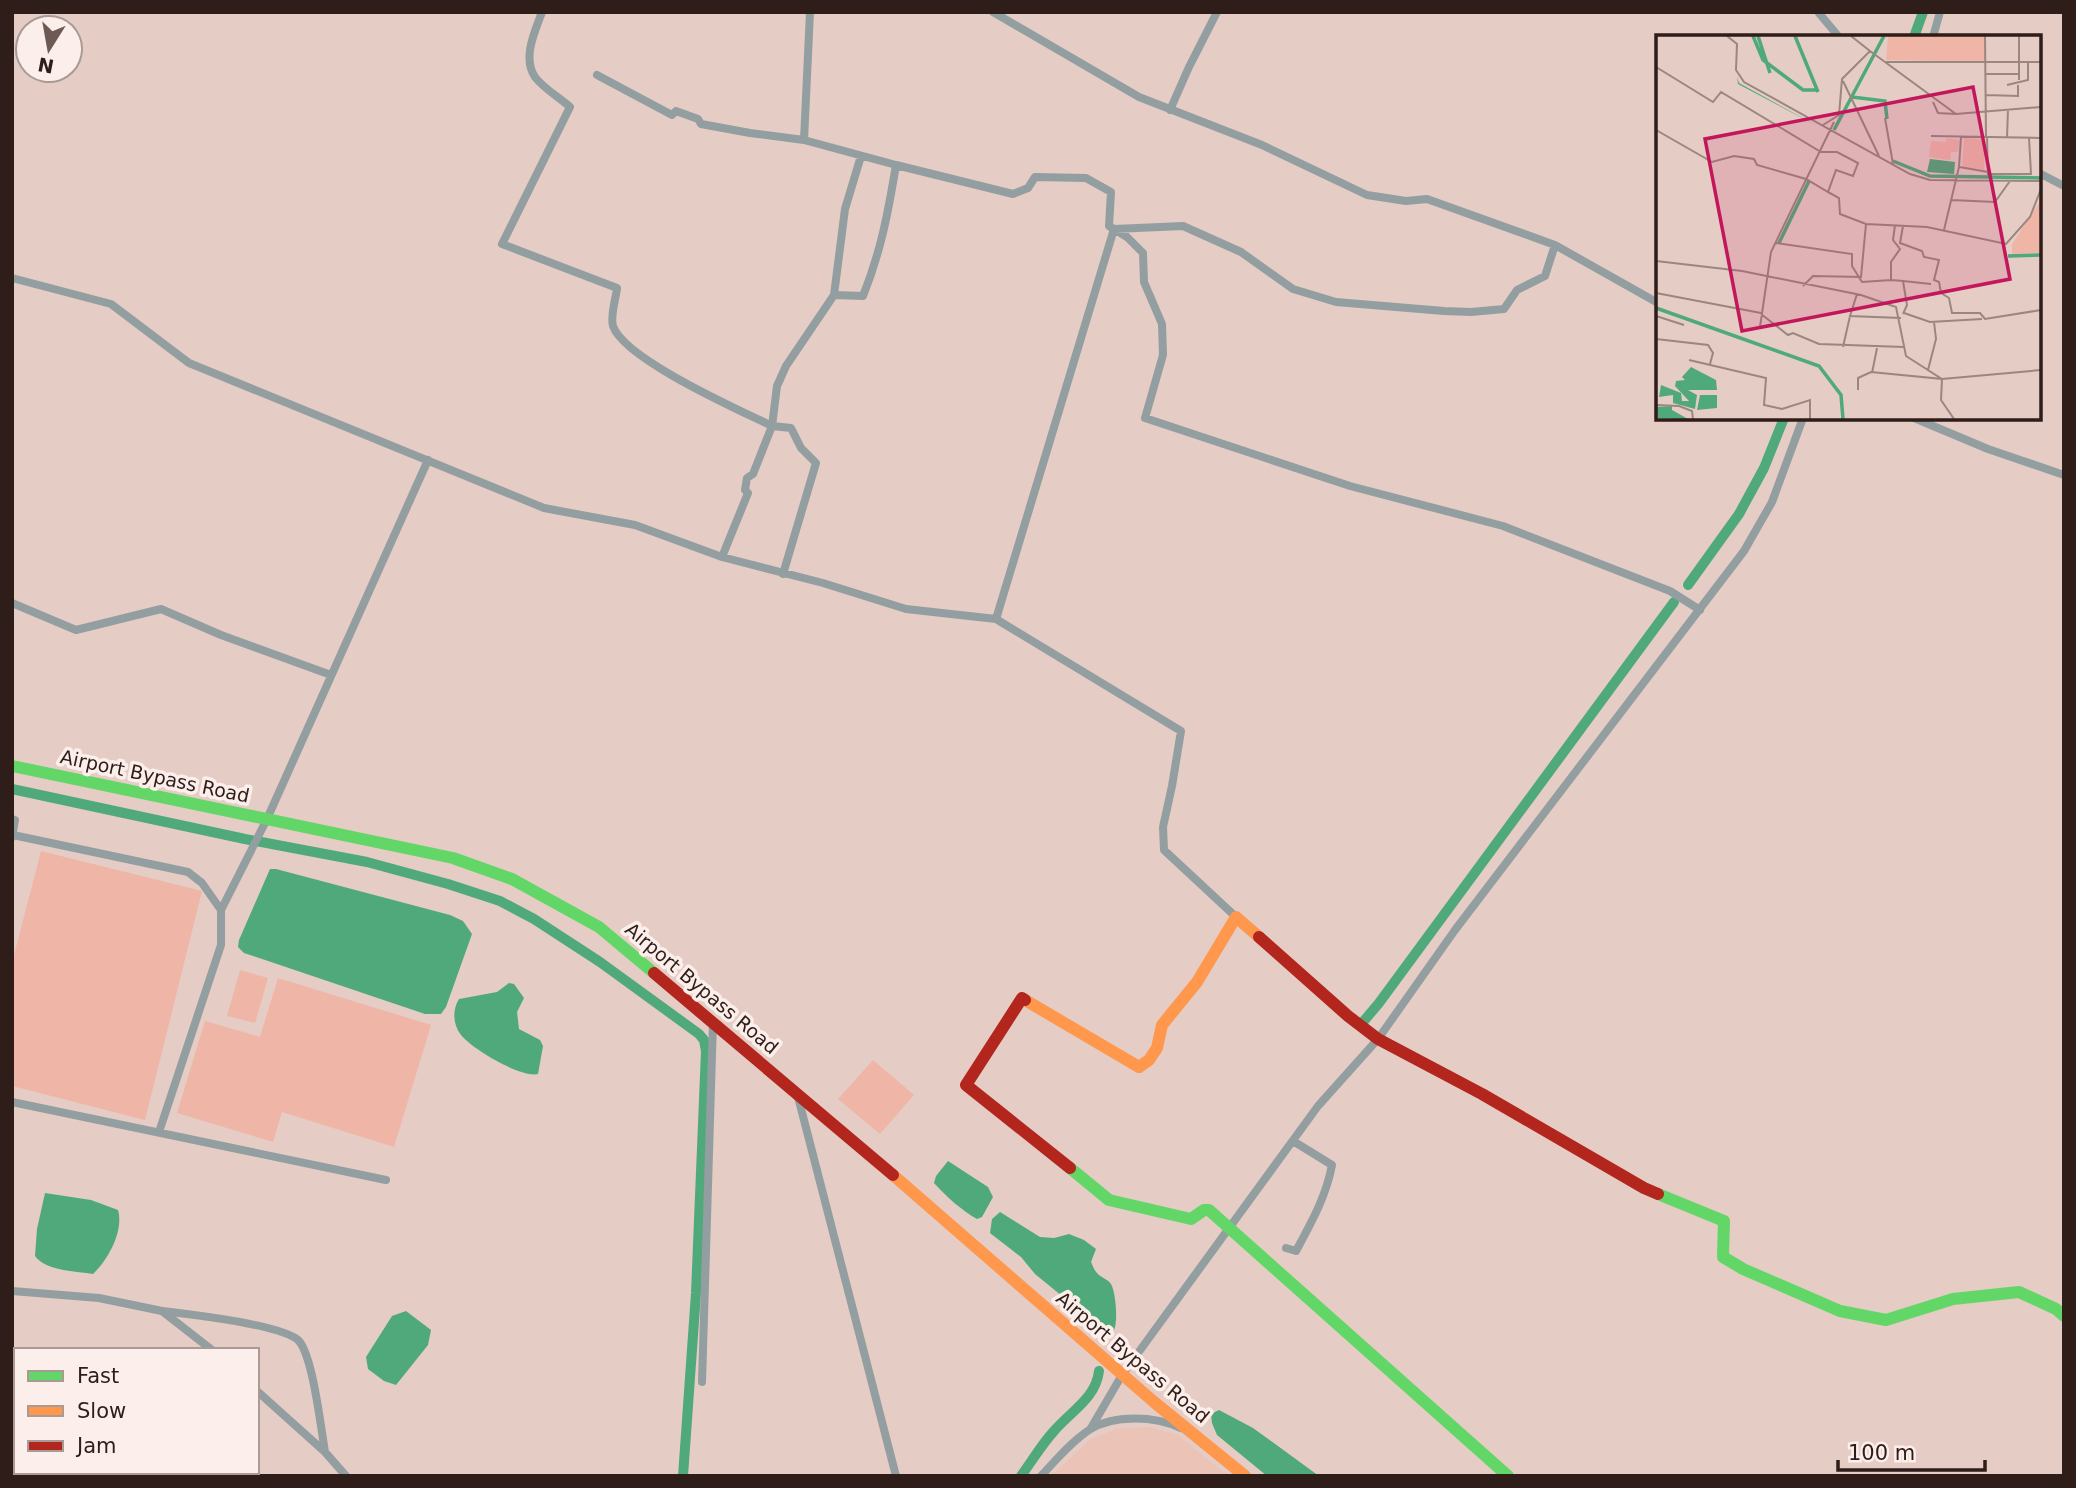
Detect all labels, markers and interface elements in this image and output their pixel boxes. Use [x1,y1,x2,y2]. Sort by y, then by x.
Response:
north arrow [14,14,84,84]
inset map [1656,35,2041,420]
text: N [36,53,56,78]
street label: Airport Bypass Road [59,745,251,807]
street label: Airport Bypass Road [621,918,783,1058]
street label: Airport Bypass Road [1052,1287,1214,1427]
legend [14,1348,259,1474]
text: Fast [77,1364,119,1388]
text: Slow [77,1399,126,1423]
scale bar [1838,1428,1985,1472]
text: Jam [75,1434,117,1458]
text: 100 m [1848,1441,1915,1465]

